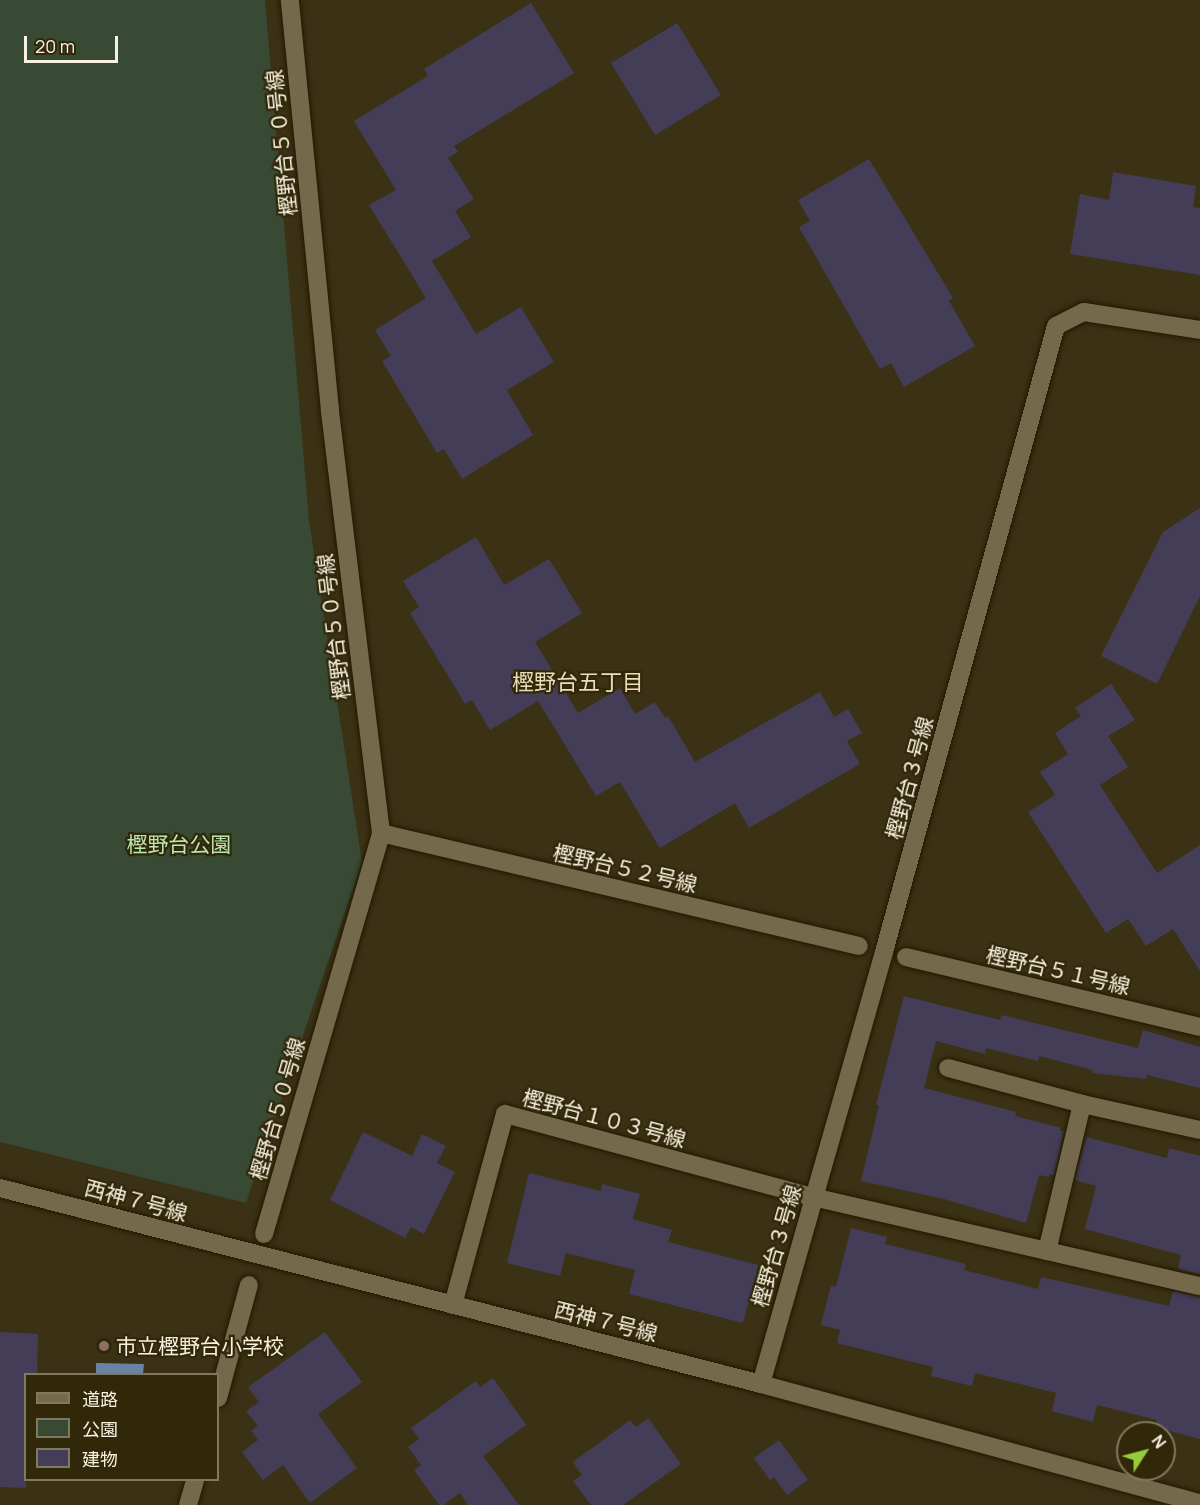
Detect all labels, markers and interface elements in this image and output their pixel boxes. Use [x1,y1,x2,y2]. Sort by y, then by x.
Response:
scale bar [27,24,122,62]
text: 20 m [35,34,75,58]
street label: 樫野台５０号線 [261,69,301,217]
street label: 樫野台５０号線 [312,553,354,701]
district label: 樫野台五丁目 [512,670,644,696]
street label: 樫野台３号線 [881,714,937,842]
park label: 樫野台公園 [127,831,231,857]
street label: 樫野台５２号線 [551,839,699,897]
street label: 樫野台５１号線 [984,941,1132,999]
street label: 樫野台５０号線 [245,1035,309,1183]
street label: 樫野台１０３号線 [520,1084,688,1152]
street label: 西神７号線 [82,1174,190,1226]
street label: 樫野台３号線 [747,1182,805,1310]
street label: 西神７号線 [552,1296,660,1346]
place label: 市立樫野台小学校 [116,1333,284,1359]
marker: 市立樫野台小学校 [97,1339,111,1353]
legend [24,1373,219,1481]
text: 道路 [82,1387,118,1411]
text: 公園 [82,1417,118,1441]
north arrow [1116,1421,1176,1481]
text: N [1147,1430,1171,1453]
text: 建物 [82,1447,118,1471]

